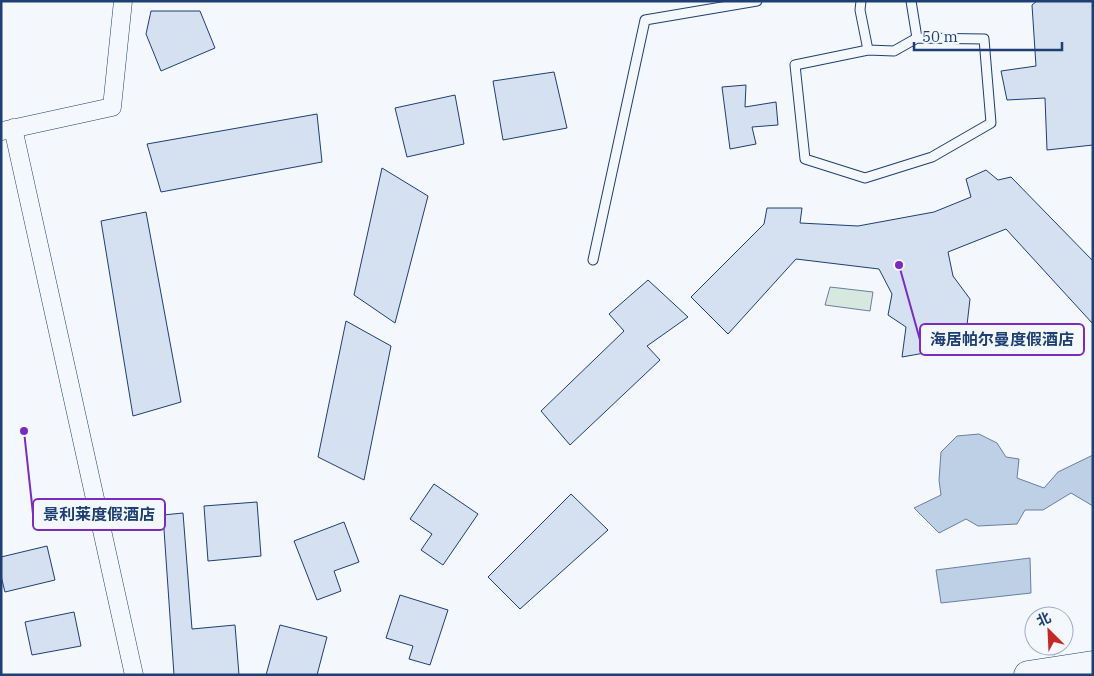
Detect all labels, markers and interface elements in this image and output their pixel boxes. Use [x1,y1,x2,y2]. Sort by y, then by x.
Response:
scale bar [914,20,1062,52]
text: 50 m [922,27,958,46]
callout: 海居帕尔曼度假酒店 [920,324,1084,355]
text: 海居帕尔曼度假酒店 [930,329,1074,349]
callout: 景利莱度假酒店 [33,499,165,530]
text: 景利莱度假酒店 [43,504,155,524]
north arrow [1024,606,1074,656]
text: 北 [1034,608,1054,630]

